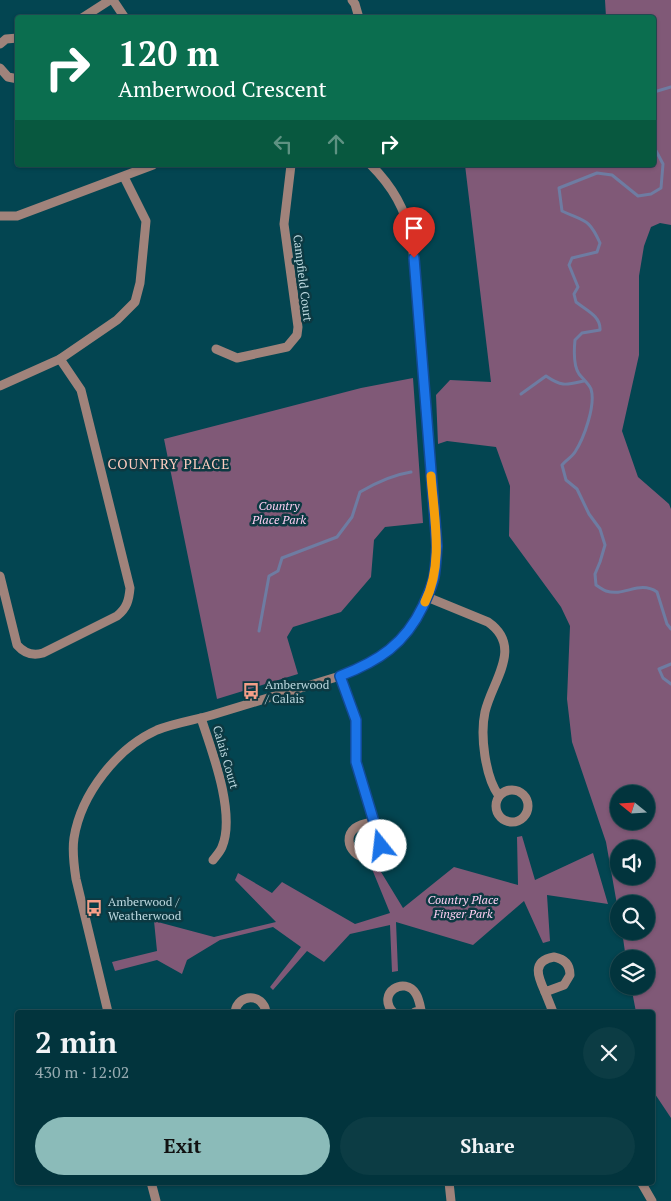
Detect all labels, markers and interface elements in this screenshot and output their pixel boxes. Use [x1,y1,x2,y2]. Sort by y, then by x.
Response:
text: 120 m [118,30,219,76]
icon: right [35,35,100,100]
text: Amberwood Crescent [118,74,327,103]
icon: left [269,130,297,158]
icon: ahead [322,130,350,158]
icon: right [375,130,403,158]
pin [393,207,435,258]
icon: arrive [400,214,428,242]
street label: Campfield Court [290,234,316,323]
district label: COUNTRY PLACE [108,454,230,473]
park label: Country Place Park [251,498,306,527]
place label: Amberwood / Calais [264,677,330,706]
bus stop icon: Amberwood / Calais [241,681,261,701]
street label: Calais Court [210,724,242,791]
north arrow [610,785,655,830]
map controls [610,785,655,995]
position arrow [354,819,406,871]
button: sound [610,840,655,885]
park label: Country Place Finger Park [427,892,499,921]
place label: Amberwood / Weatherwood [108,894,182,923]
button: search [610,895,655,940]
bus stop icon: Amberwood / Weatherwood [84,898,104,918]
button: layers [610,950,655,995]
text: 2 min [35,1022,117,1062]
button: close [583,1027,635,1079]
text: 430 m · 12:02 [35,1061,129,1083]
button: Exit [35,1117,330,1175]
button: Share [340,1117,635,1175]

